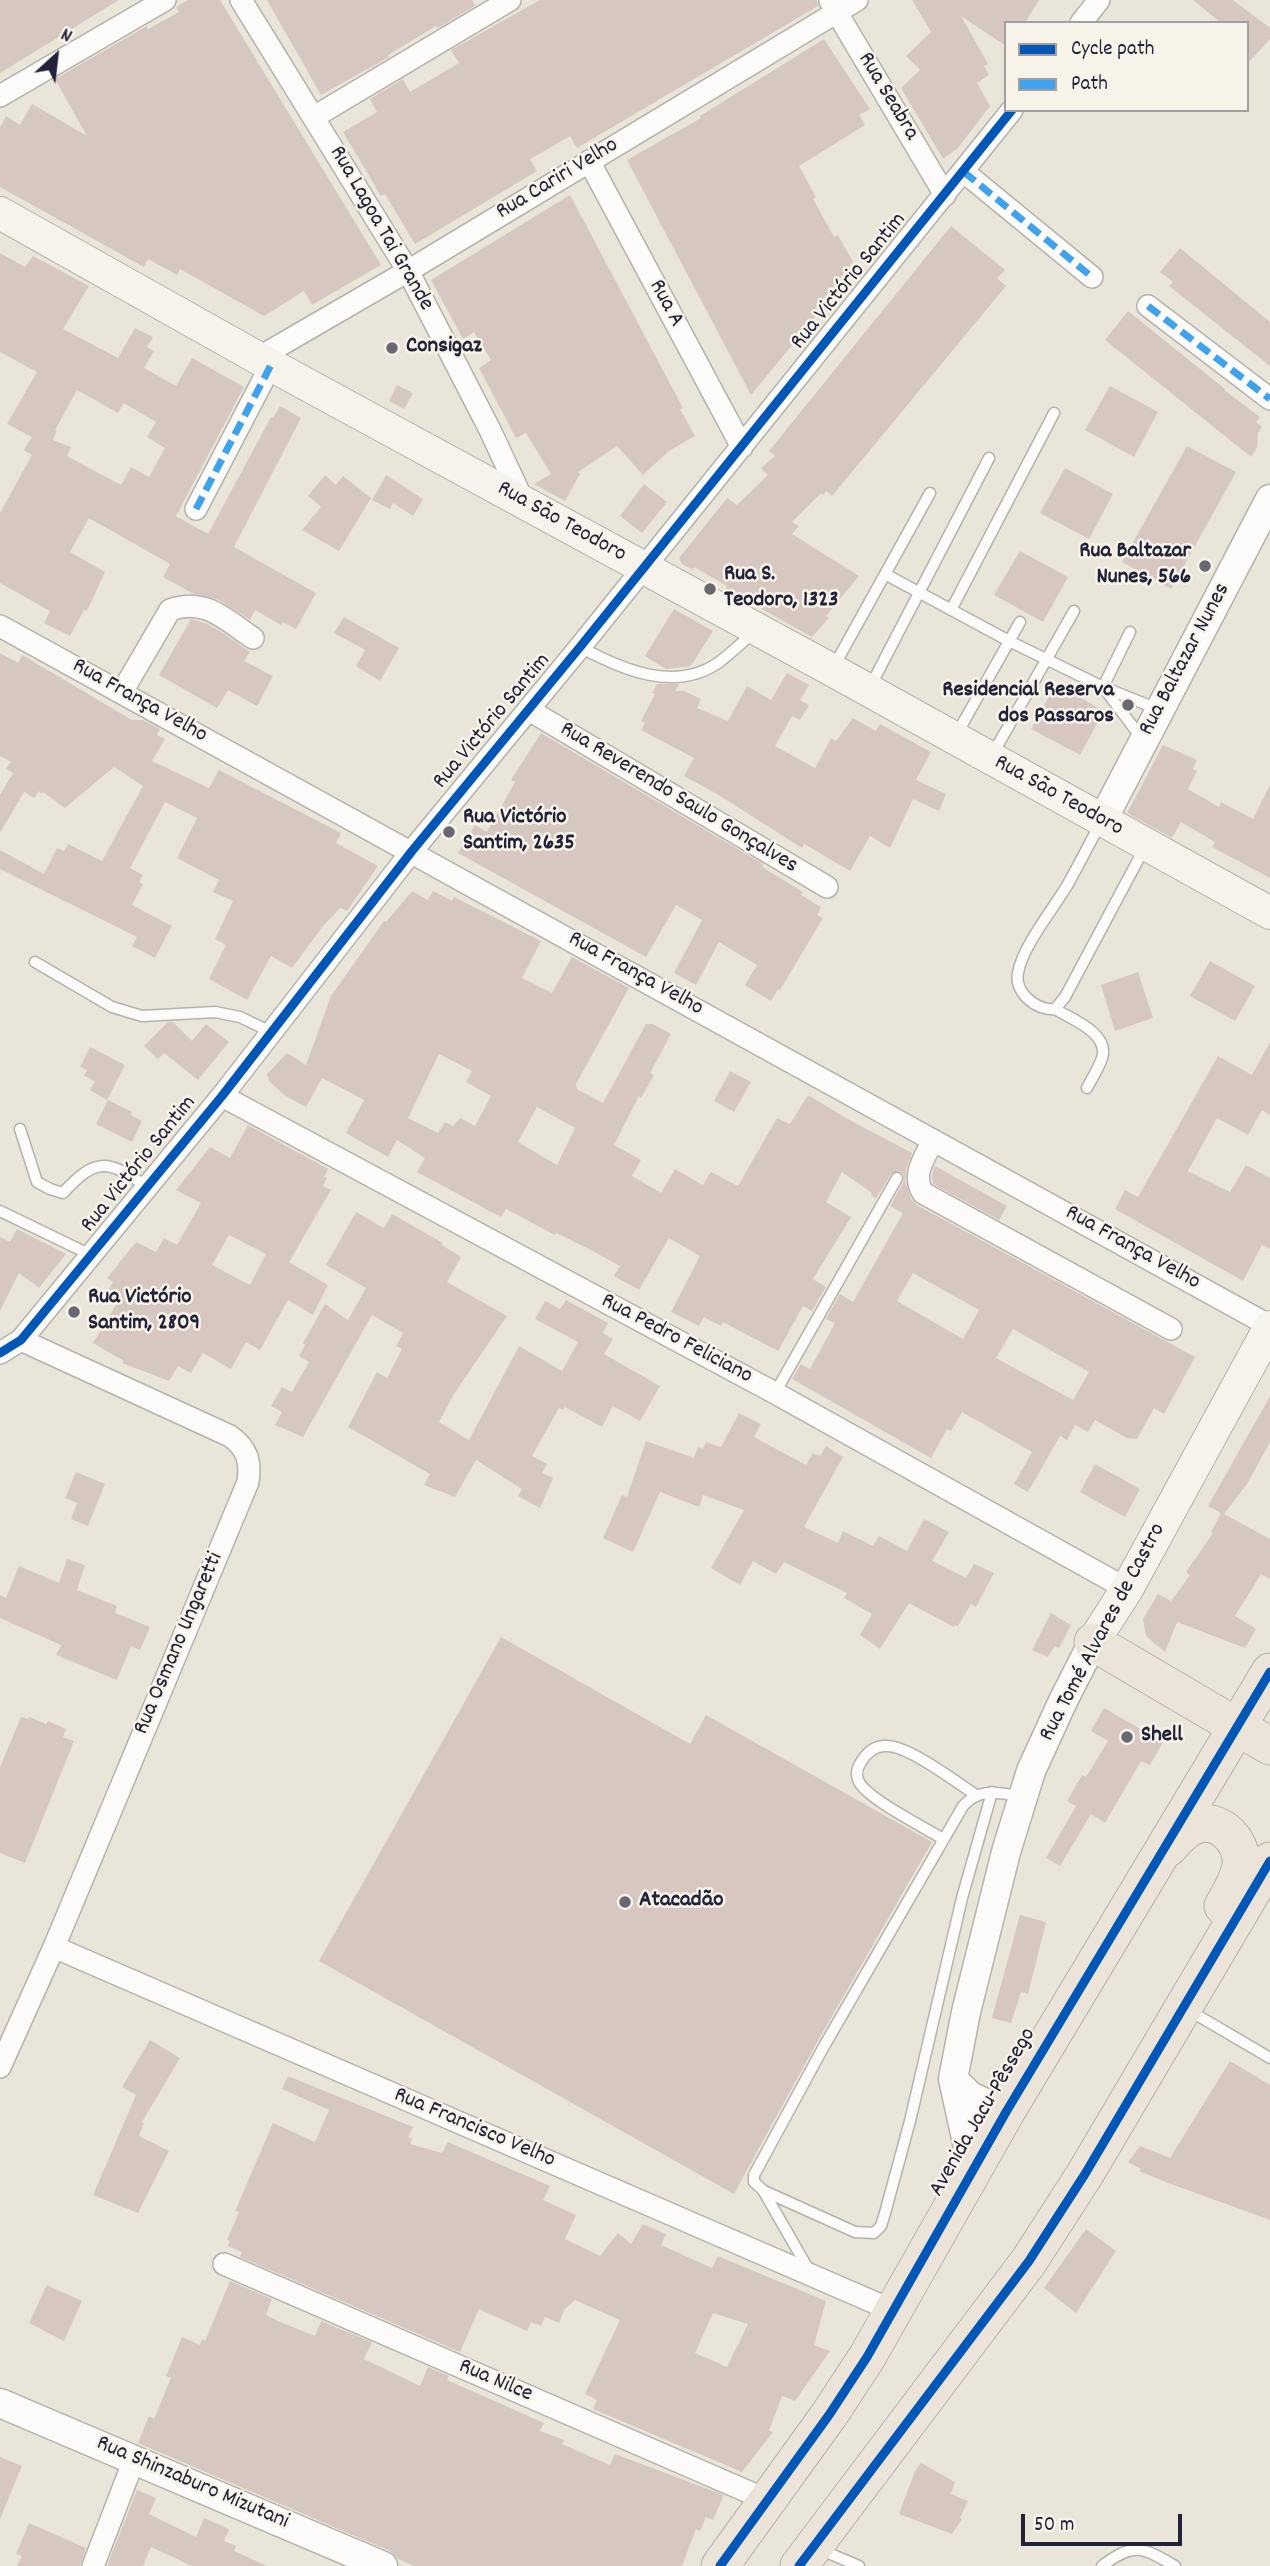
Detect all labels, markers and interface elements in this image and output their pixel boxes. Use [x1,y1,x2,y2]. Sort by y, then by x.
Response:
north arrow [21,21,91,91]
legend [1004,21,1249,112]
text: N [55,23,76,51]
text: Cycle path [1071,35,1154,65]
street label: Rua Seabra [850,48,924,146]
text: Path [1071,70,1108,100]
street label: Rua Cariri Velho [492,133,624,227]
street label: Rua Lagoa Tai Grande [322,142,438,316]
street label: Rua Victório Santim [786,208,914,356]
street label: Rua A [641,276,689,332]
place label: Consigaz [406,334,482,362]
marker: Consigaz [384,340,400,356]
street label: Rua São Teodoro [491,476,631,570]
place label: Rua Baltazar Nunes, 566 [1079,539,1191,593]
marker: Rua Baltazar Nunes, 566 [1197,558,1213,574]
place label: Rua S. Teodoro, 1323 [724,562,838,616]
street label: Rua Baltazar Nunes [1134,579,1238,741]
marker: Rua S. Teodoro, 1323 [702,581,718,597]
street label: Rua Victório Santim [428,649,558,795]
street label: Rua França Velho [67,654,211,750]
place label: Residencial Reserva dos Passaros [942,678,1114,732]
marker: Residencial Reserva dos Passaros [1120,697,1136,713]
street label: Rua Reverendo Saulo Gonçalves [554,717,802,881]
street label: Rua São Teodoro [988,750,1128,844]
place label: Rua Victório Santim, 2635 [463,805,575,859]
marker: Rua Victório Santim, 2635 [441,824,457,840]
street label: Rua França Velho [563,927,707,1023]
street label: Rua Victório Santim [76,1091,204,1239]
street label: Rua França Velho [1060,1201,1204,1297]
place label: Rua Victório Santim, 2809 [88,1285,200,1339]
street label: Rua Pedro Feliciano [595,1288,757,1392]
marker: Rua Victório Santim, 2809 [66,1304,82,1320]
street label: Rua Tomé Alvares de Castro [1035,1519,1173,1747]
street label: Rua Osmano Ungaretti [129,1549,231,1739]
place label: Shell [1141,1723,1183,1751]
marker: Shell [1119,1729,1135,1745]
place label: Atacadão [639,1888,723,1916]
marker: Atacadão [617,1894,633,1910]
street label: Avenida Jacu-Pêssego [924,2024,1044,2202]
street label: Rua Francisco Velho [389,2083,559,2175]
street label: Rua Nilce [454,2354,536,2410]
street label: Rua Shinzaburo Mizutani [92,2431,292,2537]
scale bar [1025,2500,1186,2544]
text: 50 m [1034,2511,1074,2541]

